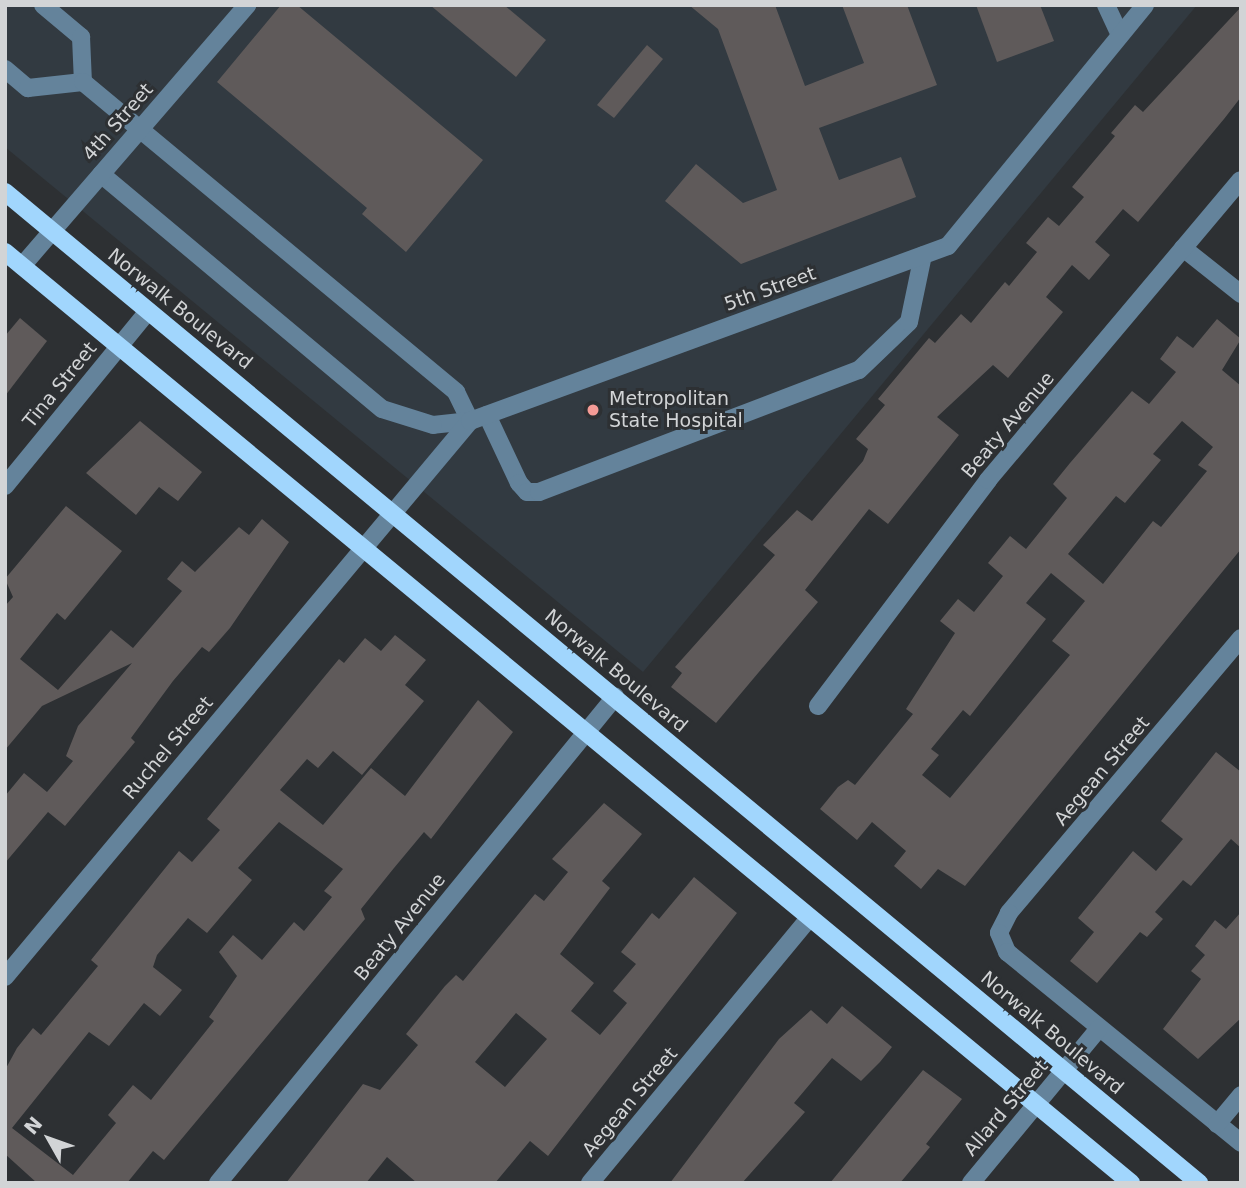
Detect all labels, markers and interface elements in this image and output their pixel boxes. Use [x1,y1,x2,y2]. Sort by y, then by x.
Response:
street label: 4th Street [78,79,158,165]
street label: Norwalk Boulevard [103,244,257,374]
street label: 5th Street [721,262,819,316]
street label: Tina Street [18,338,102,432]
street label: Beaty Avenue [957,367,1059,483]
place label: Metropolitan State Hospital [609,388,743,432]
marker: Metropolitan State Hospital [583,400,603,420]
street label: Norwalk Boulevard [540,605,692,737]
street label: Ruchel Street [118,692,218,804]
street label: Aegean Street [1050,712,1154,830]
street label: Beaty Avenue [350,869,450,985]
street label: Norwalk Boulevard [976,967,1128,1099]
street label: Aegean Street [578,1043,682,1161]
street label: Allard Street [959,1055,1053,1161]
north arrow [14,1104,84,1174]
text: N [19,1112,46,1139]

